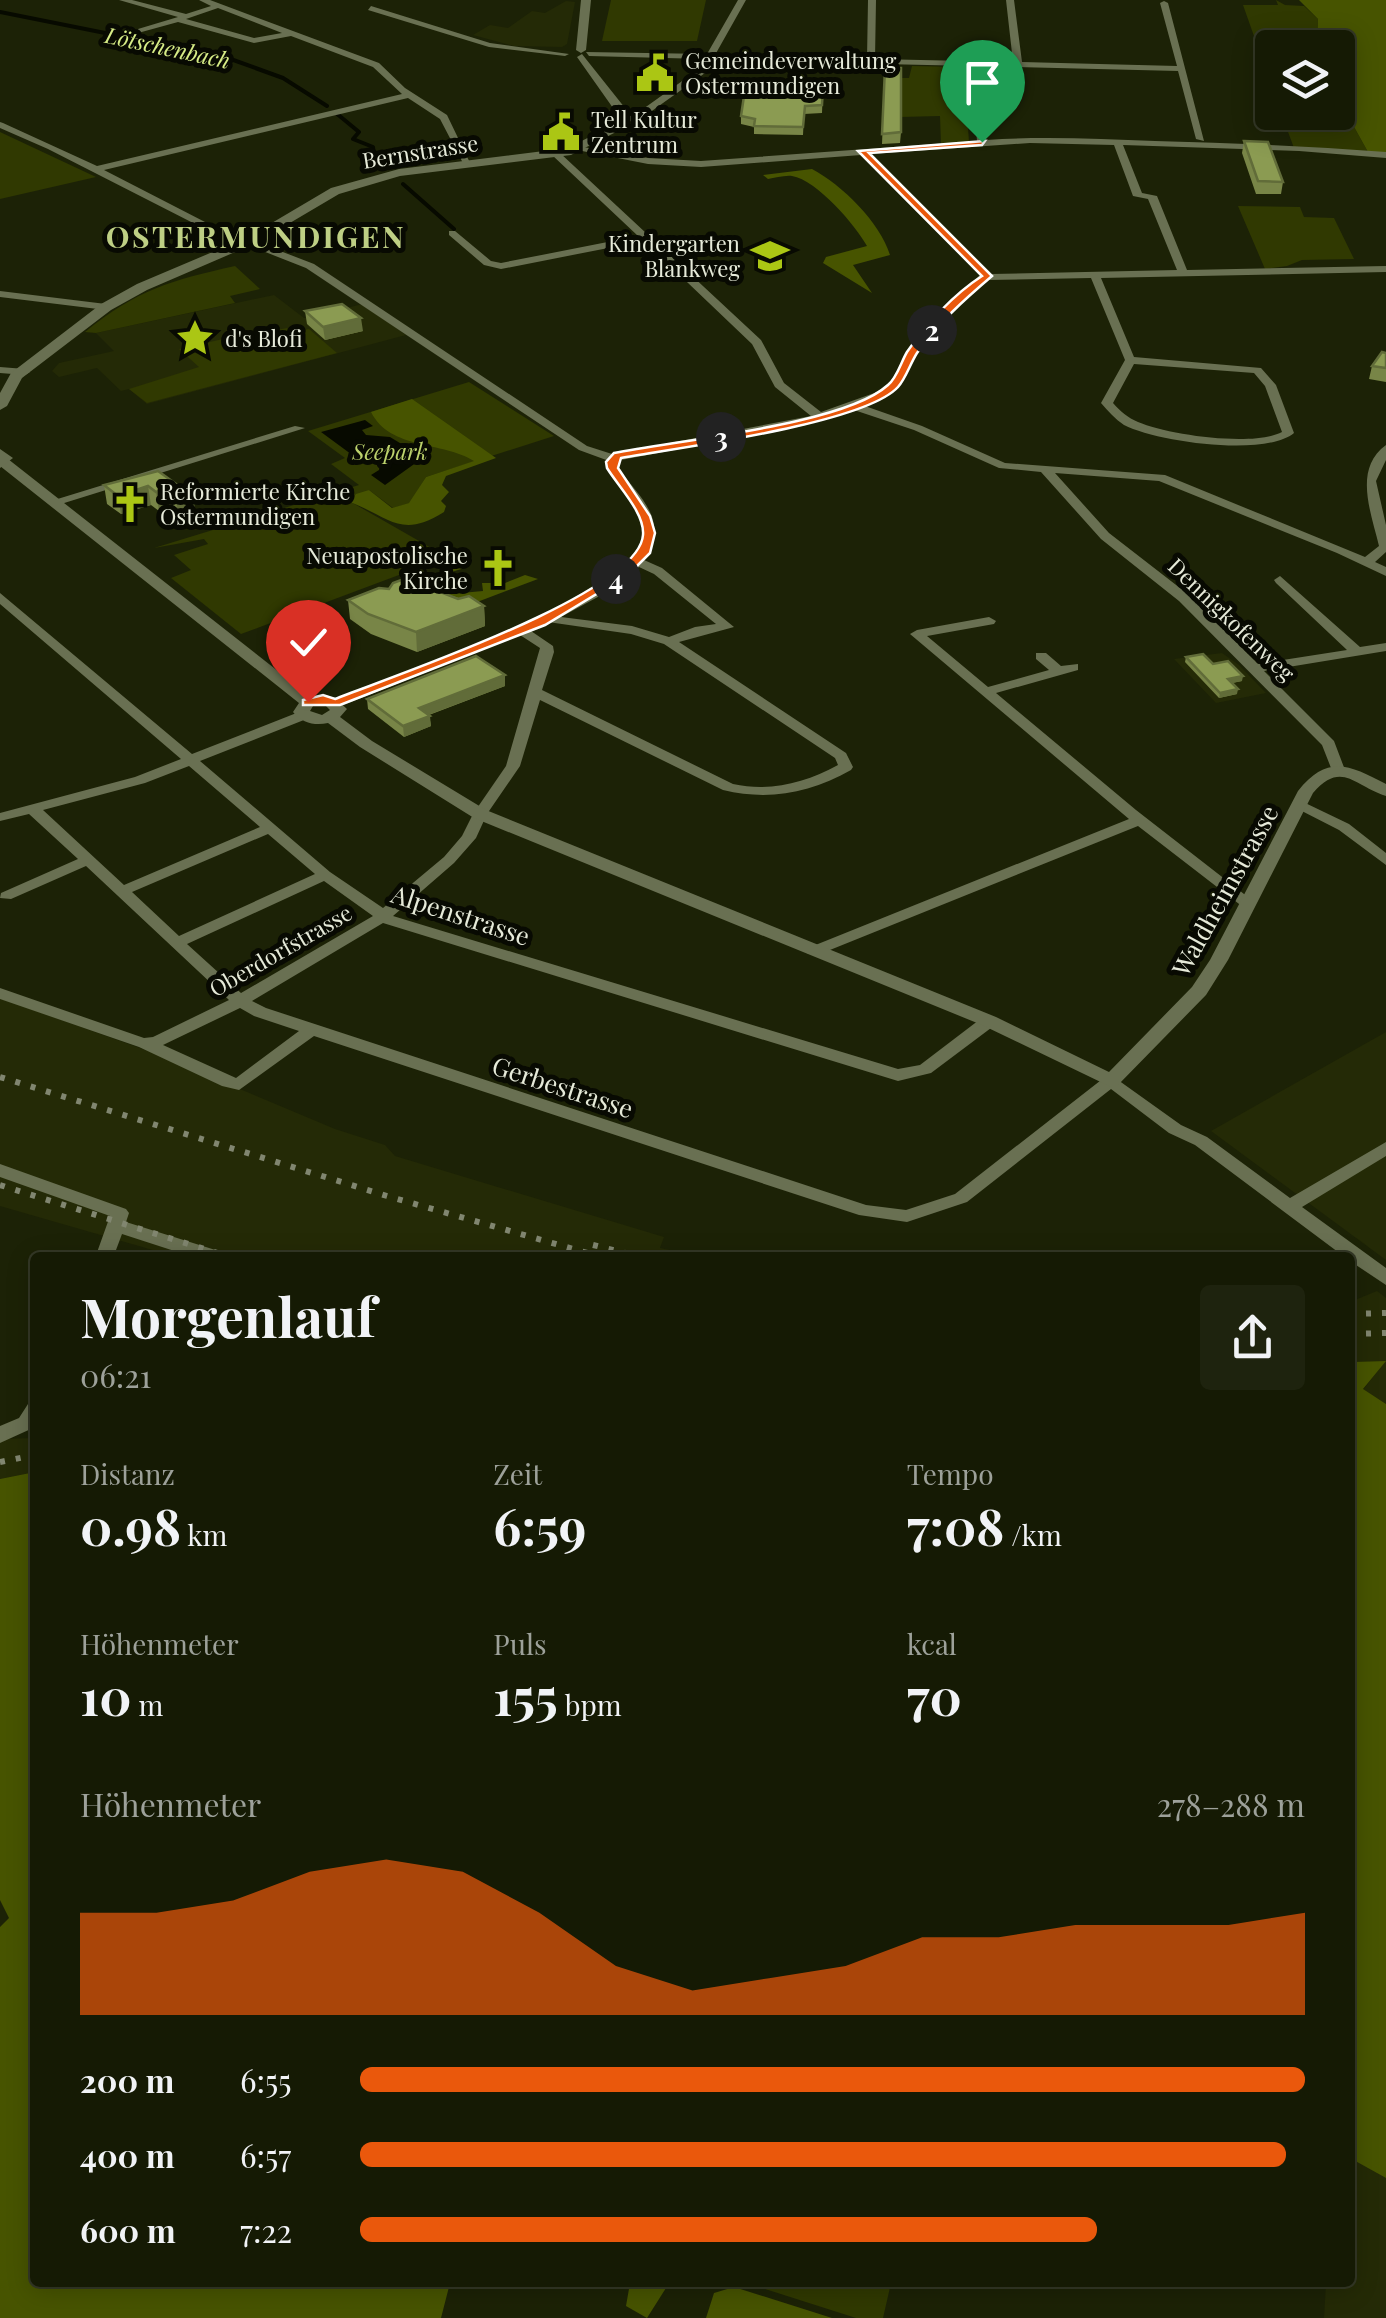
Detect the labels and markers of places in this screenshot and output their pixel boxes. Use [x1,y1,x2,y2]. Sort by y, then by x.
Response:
pin [940,40,1025,143]
place label: Gemeindeverwaltung Ostermundigen [685,45,897,100]
public building icon: Gemeindeverwaltung Ostermundigen [634,52,676,94]
place label: Tell Kultur Zentrum [591,104,697,159]
public building icon: Tell Kultur Zentrum [540,111,582,153]
place label: Kindergarten Blankweg [608,228,740,283]
school or university icon: Kindergarten Blankweg [749,235,791,277]
pin: 2 [907,305,957,355]
place icon: d's Blofi [174,317,216,359]
place label: d's Blofi [225,323,303,353]
pin: 3 [696,412,746,462]
place label: Reformierte Kirche Ostermundigen [160,476,350,531]
church icon: Reformierte Kirche Ostermundigen [109,483,151,525]
place label: Neuapostolische Kirche [306,540,468,595]
church icon: Neuapostolische Kirche [477,547,519,589]
pin: 4 [591,554,641,604]
pin [266,600,351,703]

